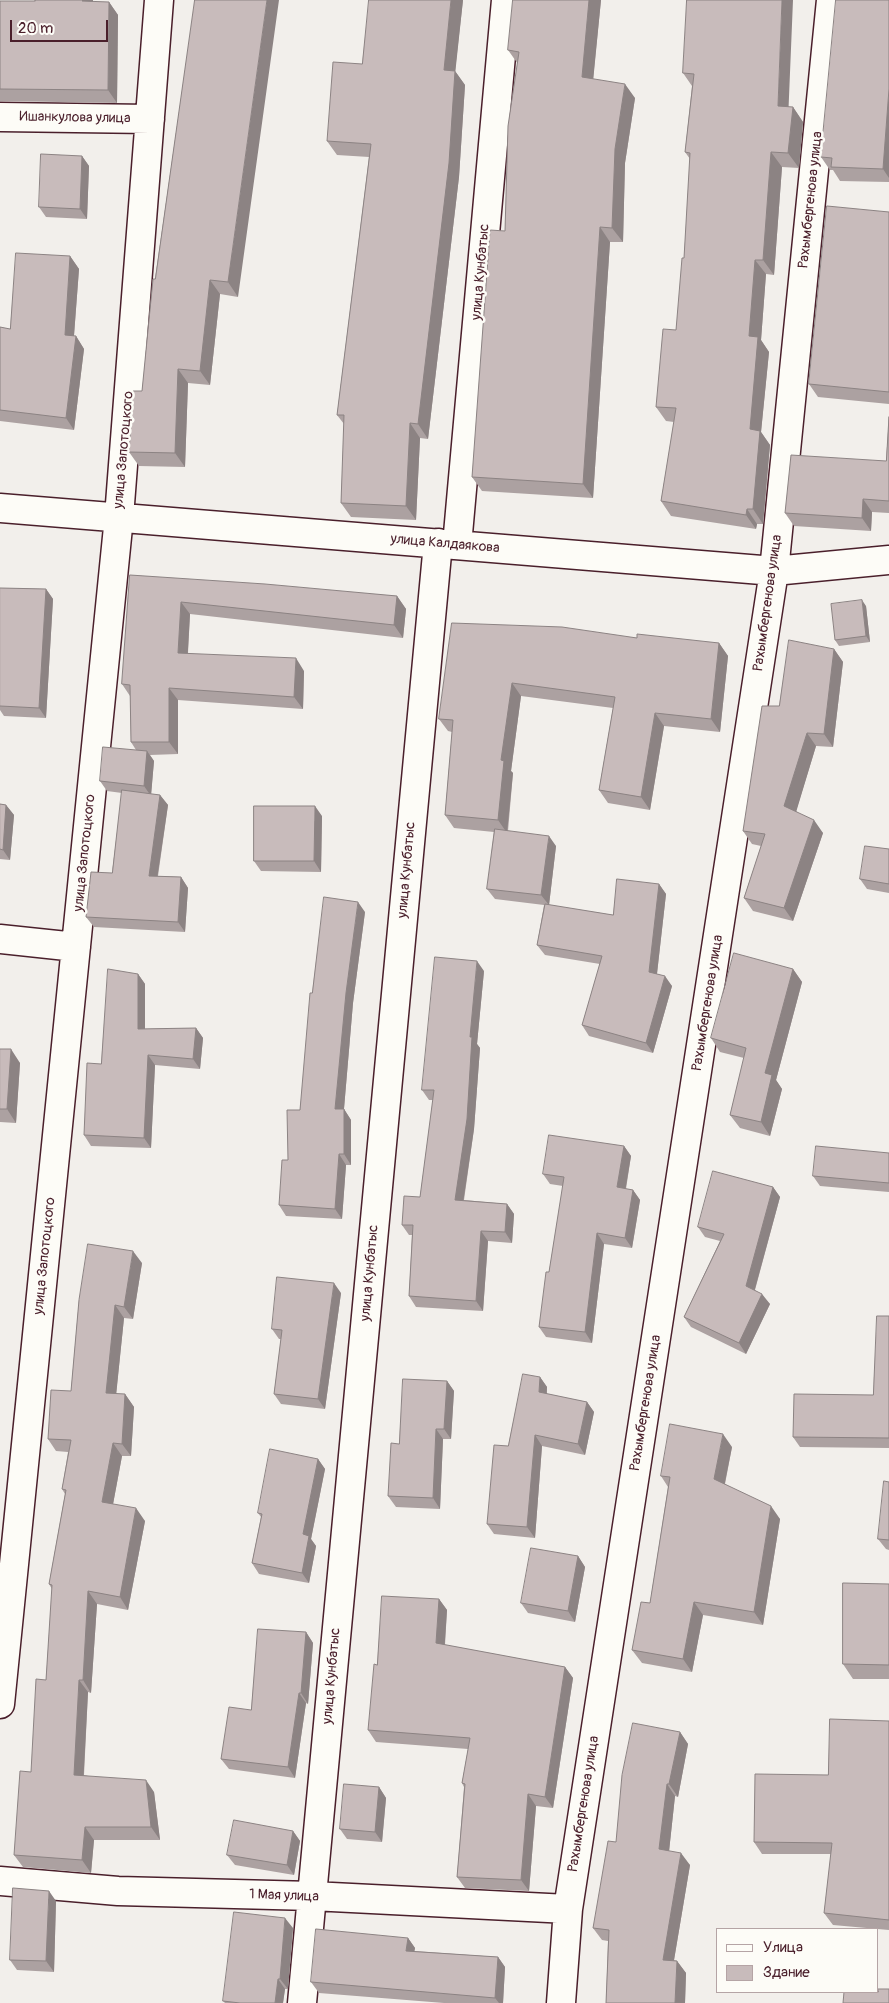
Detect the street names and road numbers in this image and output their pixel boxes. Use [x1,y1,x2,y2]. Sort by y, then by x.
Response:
street label: Ишанкулова улица [19,109,131,127]
street label: Рахымбергенова улица [795,131,827,269]
street label: улица Кунбатыс [468,223,494,321]
street label: улица Запотоцкого [110,391,138,509]
street label: улица Калдаякова [390,531,500,557]
street label: Рахымбергенова улица [750,534,786,672]
street label: улица Запотоцкого [70,794,100,912]
street label: улица Кунбатыс [394,821,420,919]
street label: Рахымбергенова улица [689,934,727,1072]
street label: улица Запотоцкого [30,1197,60,1315]
street label: улица Кунбатыс [357,1224,383,1322]
street label: Рахымбергенова улица [627,1334,665,1472]
street label: улица Кунбатыс [319,1627,345,1725]
street label: Рахымбергенова улица [565,1735,603,1873]
street label: 1 Мая улица [249,1886,319,1906]

